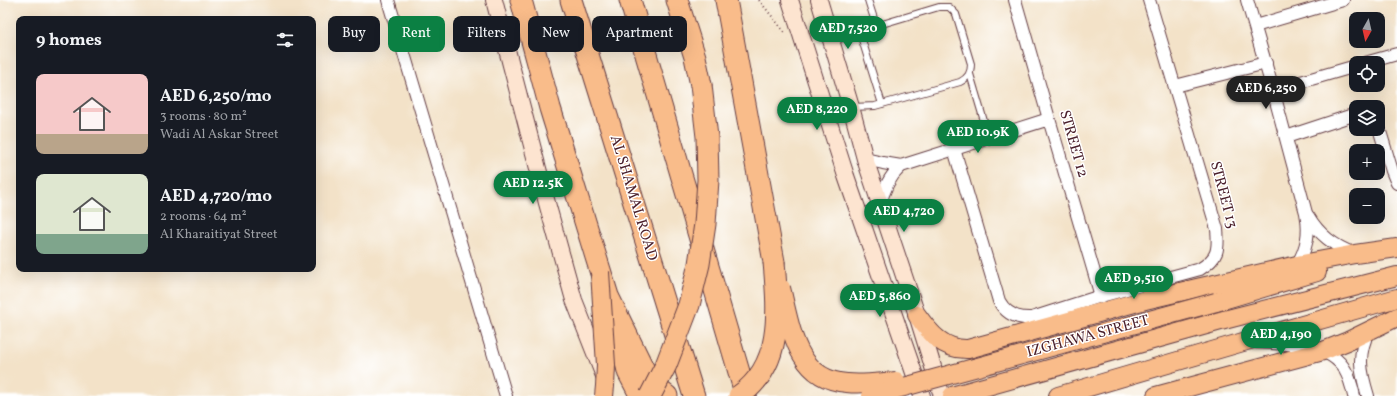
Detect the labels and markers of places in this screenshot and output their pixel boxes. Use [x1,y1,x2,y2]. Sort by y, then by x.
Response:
pin: AED 7,520 [802,16,894,50]
pin: AED 6,250 [1220,76,1312,110]
pin: AED 8,220 [771,97,863,131]
pin: AED 10.9K [932,120,1024,154]
pin: AED 12.5K [487,171,579,205]
pin: AED 4,720 [858,199,950,233]
pin: AED 9,510 [1088,266,1180,300]
pin: AED 5,860 [834,284,926,318]
pin: AED 4,190 [1235,322,1327,356]

